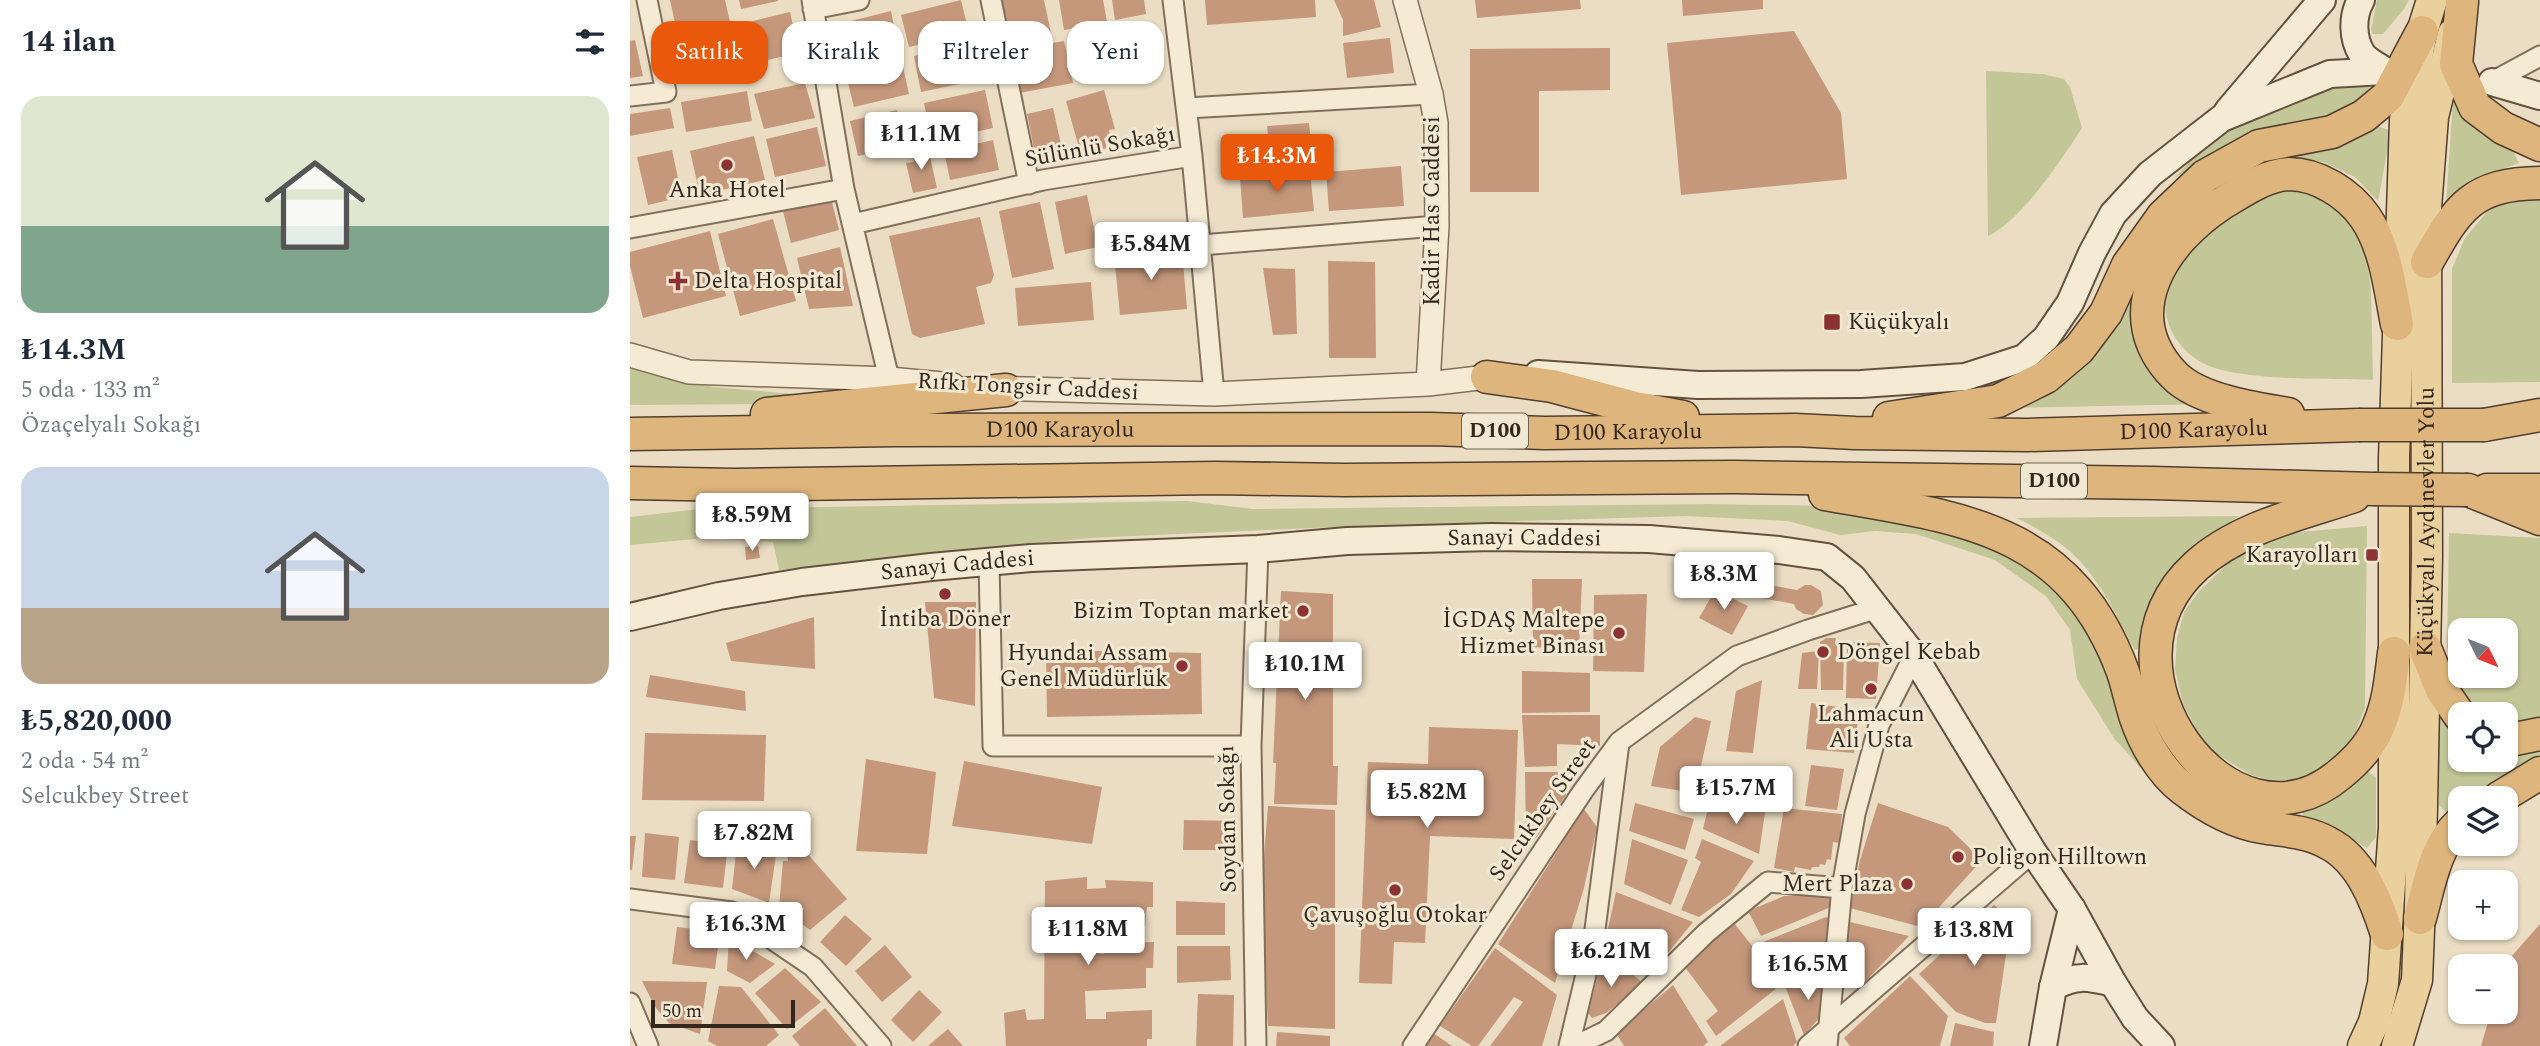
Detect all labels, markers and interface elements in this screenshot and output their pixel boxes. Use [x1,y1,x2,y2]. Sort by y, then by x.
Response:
text: 14 ilan [21,19,116,65]
chip: Satılık [651,21,768,84]
chip: Kiralık [782,21,904,84]
chip: Filtreler [918,21,1053,84]
chip: Yeni [1067,21,1164,84]
icon: filters [571,23,609,61]
pin: ₺11.1M [864,113,978,172]
street label: Kadir Has Caddesi [1415,116,1450,306]
text: ₺11.1M [881,117,961,152]
street label: Sülünlü Sokağı [1022,117,1178,177]
pin: ₺14.3M [1220,134,1334,194]
text: ₺14.3M [1237,139,1317,174]
icon: home [252,142,378,268]
marker: Anka Hotel [719,157,735,173]
place label: Anka Hotel [668,173,786,208]
pin: ₺5.84M [1094,222,1208,282]
text: ₺5.84M [1111,227,1191,262]
place label: Delta Hospital [694,264,842,299]
marker: Delta Hospital [668,271,688,291]
place label: Küçükyalı [1848,305,1950,340]
marker: Küçükyalı [1822,312,1842,332]
text: ₺14.3M [21,327,126,373]
street label: Rıfkı Tongsir Caddesi [916,364,1140,410]
text: 5 oda · 133 m² [21,373,159,408]
street label: Küçükyalı Aydınevler Yolu [2407,387,2445,658]
text: Özaçelyalı Sokağı [21,408,201,443]
street label: D100 Karayolu [2119,410,2269,450]
street label: D100 Karayolu [985,412,1135,447]
road number: D100 [1462,414,1528,448]
street label: D100 Karayolu [1553,414,1703,450]
road number: D100 [2021,463,2087,498]
pin: ₺8.59M [695,494,809,553]
text: ₺8.59M [712,498,792,533]
icon: home [252,513,378,639]
street label: Sanayi Caddesi [1447,519,1602,556]
place label: Karayolları [2246,538,2358,573]
street label: Sanayi Caddesi [879,540,1036,590]
marker: Karayolları [2364,547,2380,563]
pin: ₺8.3M [1675,552,1773,612]
text: ₺8.3M [1690,557,1758,592]
marker: İntiba Döner [937,586,953,602]
place label: Bizim Toptan market [1073,594,1289,629]
place label: İntiba Döner [879,602,1011,637]
marker: Bizim Toptan market [1295,603,1311,619]
place label: İGDAŞ Maltepe Hizmet Binası [1443,603,1605,664]
north arrow [2448,618,2518,688]
map controls [2448,618,2518,1024]
marker: İGDAŞ Maltepe Hizmet Binası [1611,625,1627,641]
place label: Döngel Kebab [1837,635,1981,670]
place label: Hyundai Assam Genel Müdürlük [1000,636,1168,697]
pin: ₺10.1M [1248,642,1362,702]
marker: Döngel Kebab [1815,644,1831,660]
text: ₺10.1M [1265,647,1345,682]
marker: Hyundai Assam Genel Müdürlük [1174,658,1190,674]
marker: Lahmacun Ali Usta [1863,681,1879,697]
place label: Lahmacun Ali Usta [1817,697,1925,758]
text: ₺5,820,000 [21,698,172,744]
button: locate [2448,702,2518,772]
street label: Selcukbey Street [1480,731,1606,889]
text: 2 oda · 54 m² [21,744,148,779]
street label: Soydan Sokağı [1209,745,1247,893]
pin: ₺15.7M [1679,766,1793,826]
pin: ₺5.82M [1370,770,1484,830]
text: ₺15.7M [1696,771,1776,806]
text: ₺5.82M [1387,775,1467,810]
text: Selcukbey Street [21,779,189,814]
button: layers [2448,786,2518,856]
pin: ₺7.82M [697,812,811,871]
text: ₺7.82M [714,816,794,851]
place label: Poligon Hilltown [1972,840,2147,875]
marker: Poligon Hilltown [1950,849,1966,865]
place label: Mert Plaza [1782,867,1893,902]
button: + [2448,870,2518,940]
marker: Mert Plaza [1899,876,1915,892]
marker: Çavuşoğlu Otokar [1387,882,1403,898]
place label: Çavuşoğlu Otokar [1303,898,1487,933]
pin: ₺16.3M [689,902,803,962]
text: ₺16.3M [706,907,786,942]
pin: ₺11.8M [1031,908,1145,967]
pin: ₺13.8M [1917,908,2031,968]
text: ₺11.8M [1048,912,1128,947]
text: ₺13.8M [1934,913,2014,948]
pin: ₺6.21M [1554,930,1668,989]
text: ₺6.21M [1571,934,1651,969]
pin: ₺16.5M [1751,942,1865,1002]
text: ₺16.5M [1768,947,1848,982]
button: − [2448,954,2518,1024]
scale bar [651,997,794,1029]
text: 50 m [662,997,702,1026]

